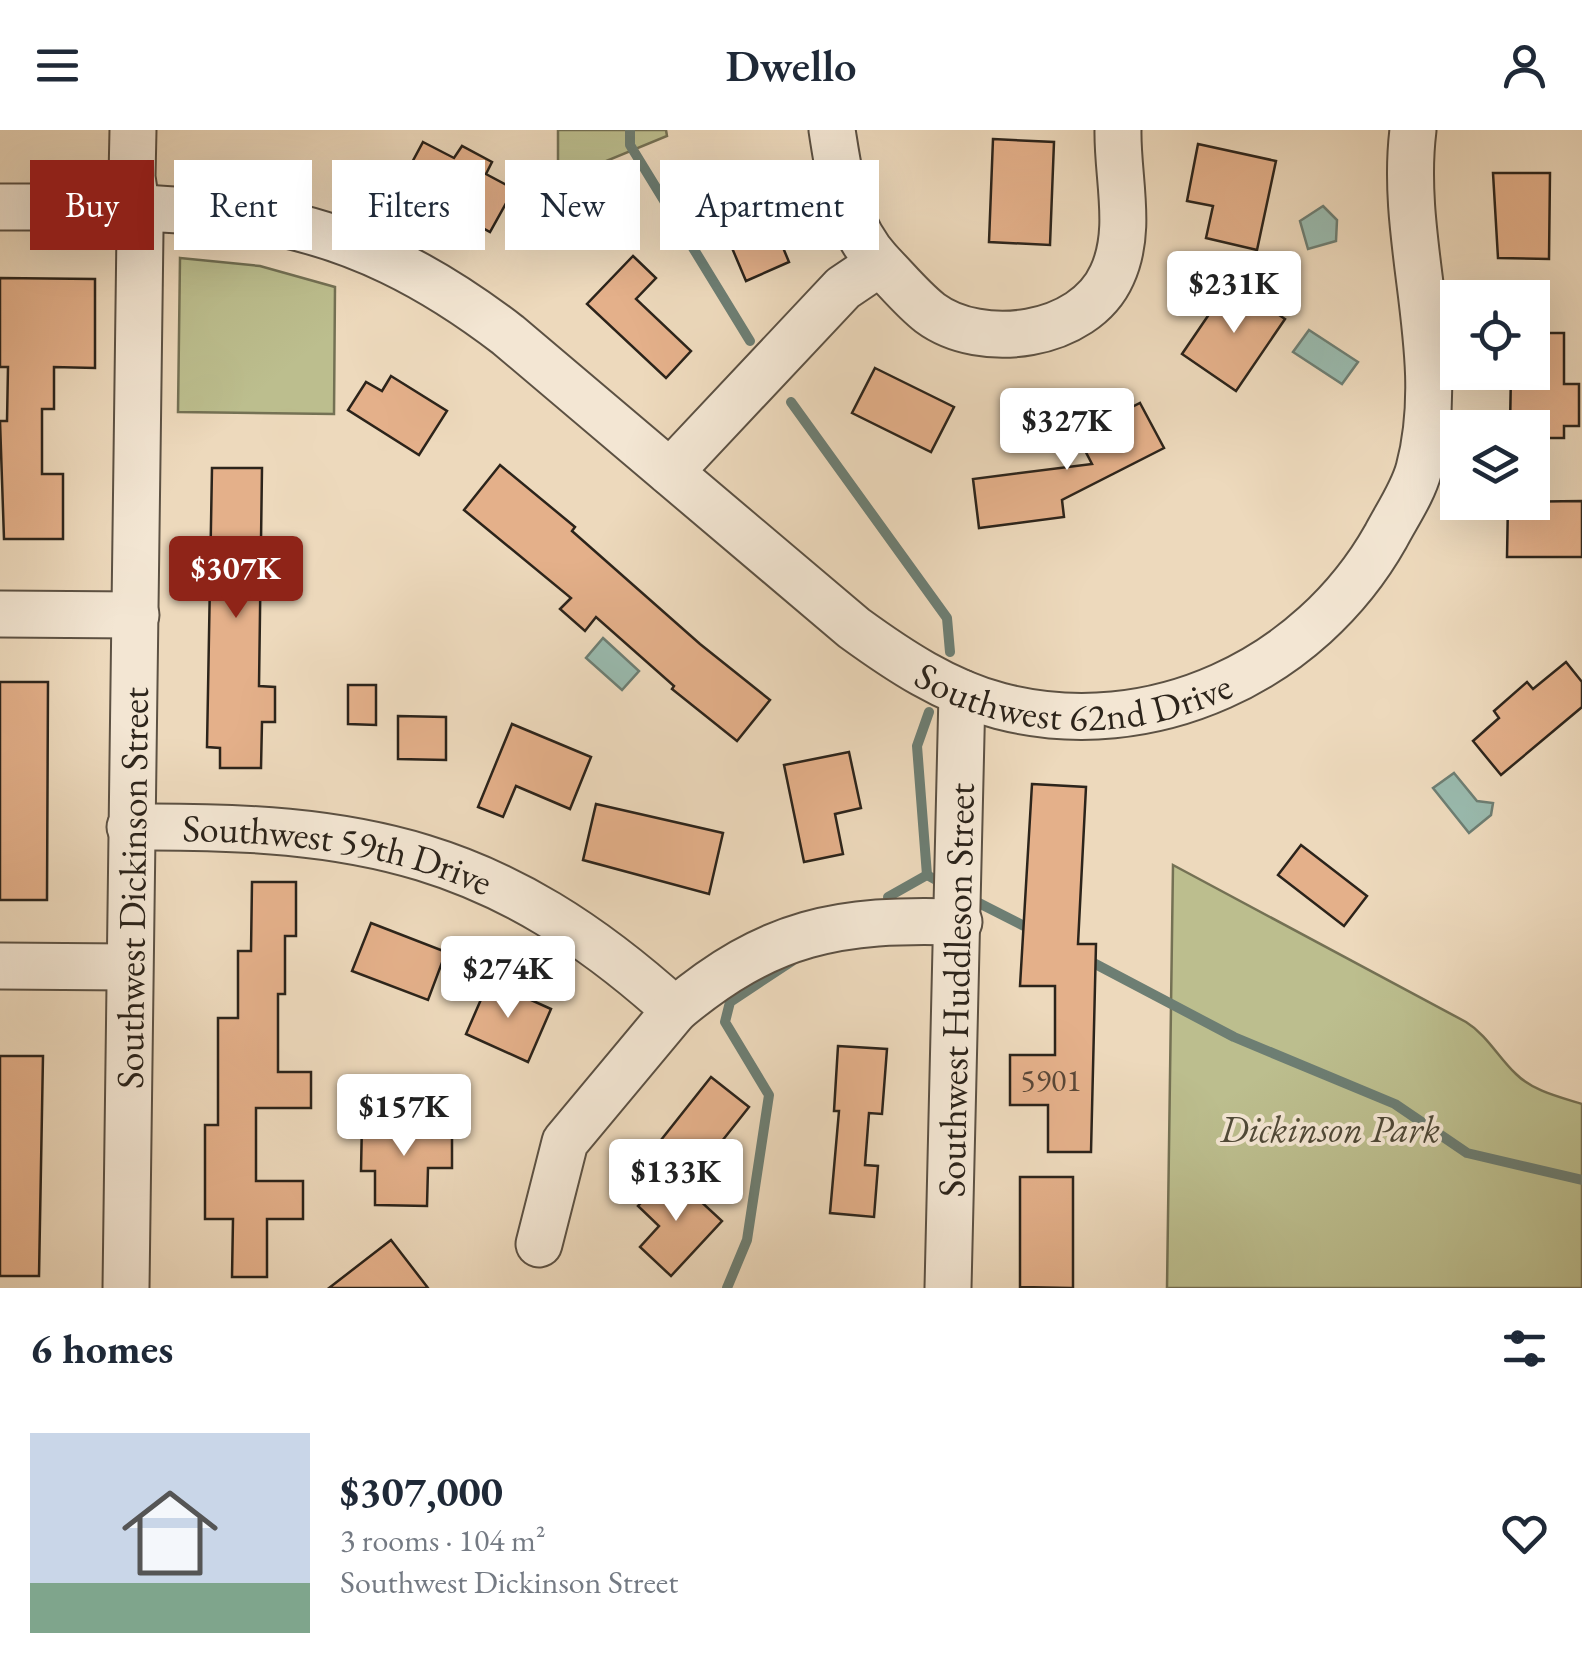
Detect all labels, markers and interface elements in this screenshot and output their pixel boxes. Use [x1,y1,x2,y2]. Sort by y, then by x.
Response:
text: Dwello [726,36,856,94]
icon: menu [30,38,85,93]
icon: person [1497,38,1552,93]
chip: Buy [30,160,154,250]
chip: Rent [174,160,312,250]
chip: Filters [332,160,485,250]
chip: New [505,160,640,250]
chip: Apartment [660,160,879,250]
pin: $231K [1164,251,1304,336]
text: $231K [1189,262,1279,304]
map controls [1440,280,1550,520]
button: locate [1440,280,1550,390]
pin: $327K [997,388,1137,473]
text: $327K [1022,399,1112,441]
button: layers [1440,410,1550,520]
pin: $307K [166,536,306,621]
text: $307K [191,547,281,589]
street label: Southwest 62nd Drive [907,650,1239,741]
street label: Southwest Dickinson Street [104,687,158,1089]
street label: Southwest Huddleson Street [926,782,984,1198]
street label: Southwest 59th Drive [182,803,500,906]
pin: $274K [438,936,578,1021]
text: $274K [463,947,553,989]
house number: 5901 [1020,1059,1082,1101]
pin: $157K [334,1074,474,1159]
text: $157K [359,1085,449,1127]
park label: Dickinson Park [1219,1104,1440,1153]
pin: $133K [606,1139,746,1224]
text: $133K [631,1150,721,1192]
text: 6 homes [30,1321,173,1376]
icon: filters [1497,1321,1552,1376]
text: $307,000 [340,1464,503,1519]
icon: home [110,1473,230,1593]
icon: heart [1497,1506,1552,1561]
text: 3 rooms · 104 m² [340,1519,546,1561]
text: Southwest Dickinson Street [340,1561,678,1603]

